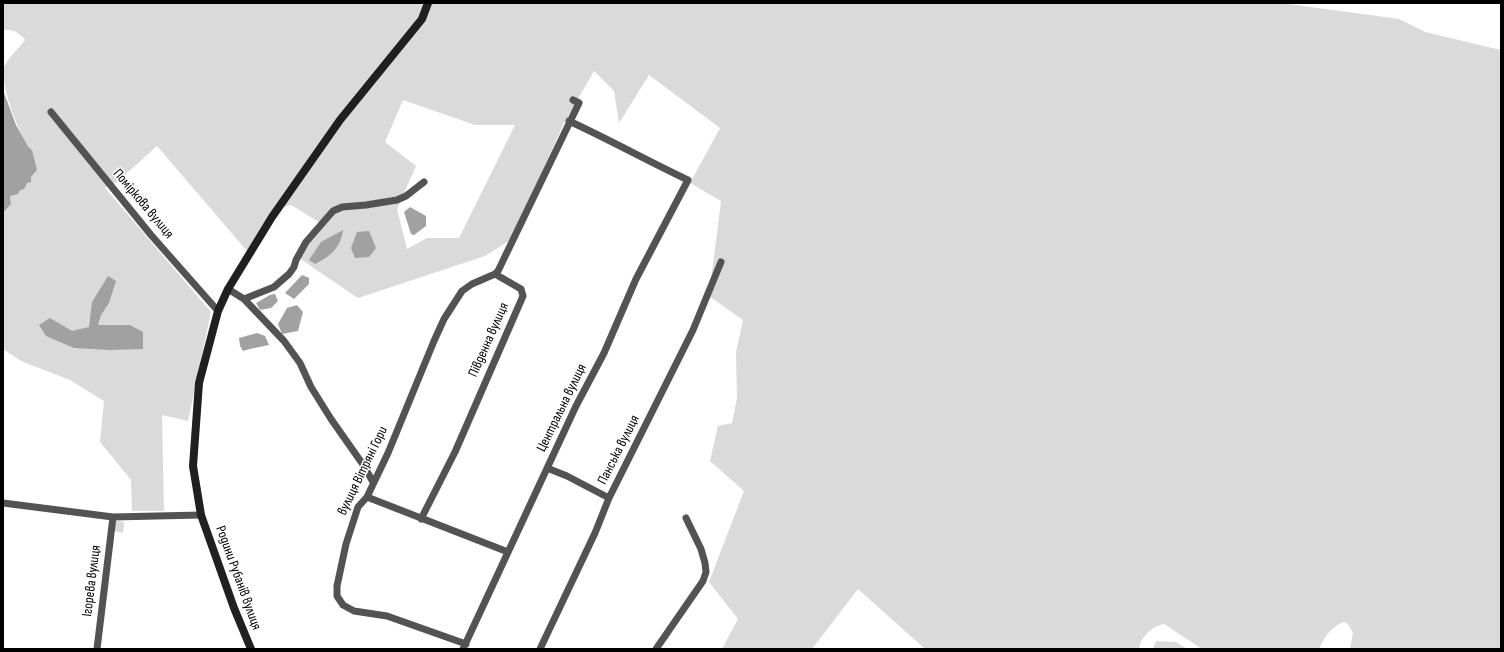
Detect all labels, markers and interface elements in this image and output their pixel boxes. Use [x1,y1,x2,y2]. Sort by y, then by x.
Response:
street label: Поміркова вулиця [109,166,177,242]
street label: Південна вулиця [465,300,513,380]
street label: Центральна вулиця [533,361,591,455]
street label: Панська вулиця [594,413,644,487]
street label: вулиця Вітряні Гори [334,424,392,518]
street label: Родини Рубанів вулиця [211,524,265,632]
street label: Ігорева вулиця [79,544,105,618]

